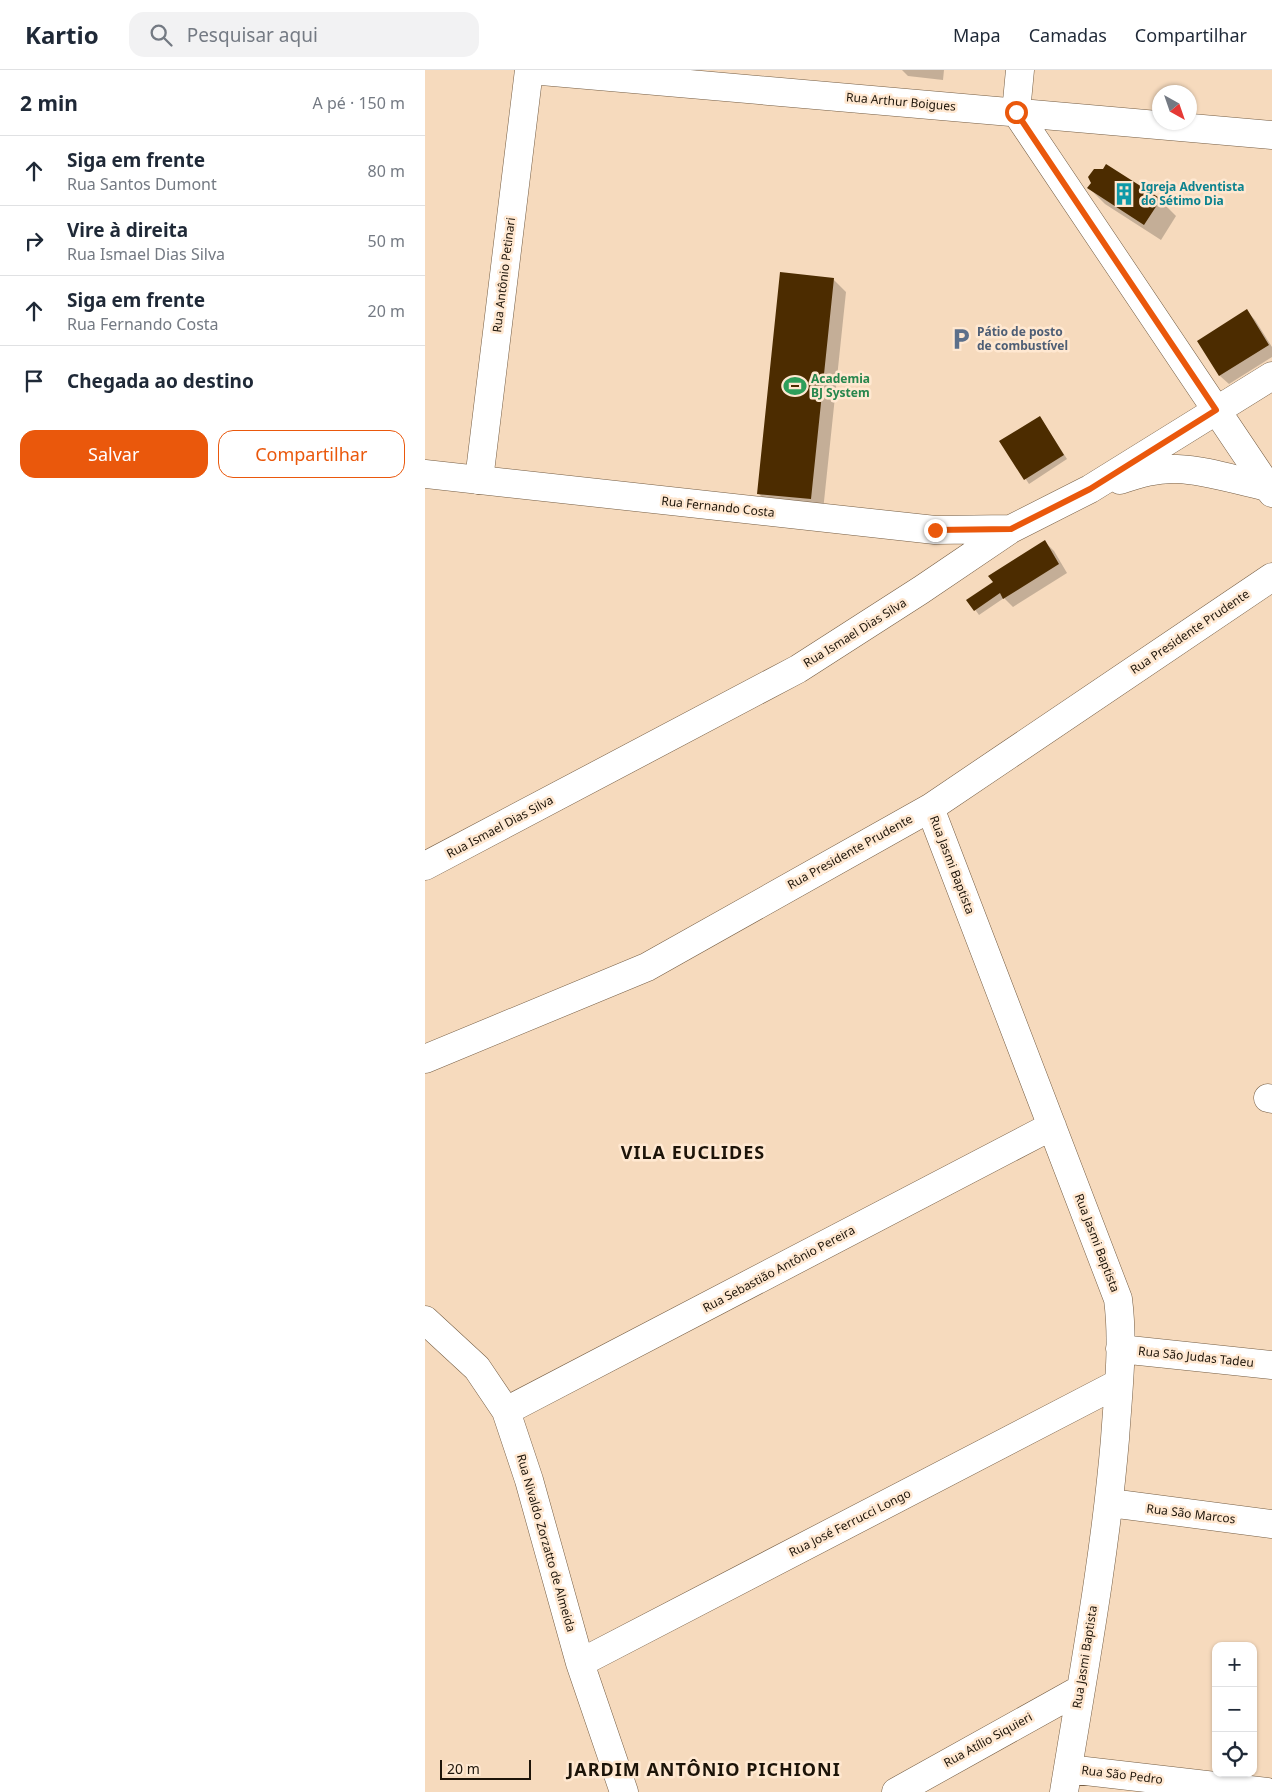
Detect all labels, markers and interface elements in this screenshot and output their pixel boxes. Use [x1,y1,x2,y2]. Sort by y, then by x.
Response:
search box [129,12,479,57]
text: Kartio [25,18,99,51]
icon: search [147,21,175,49]
text: Pesquisar aqui [187,22,318,48]
text: Mapa [953,23,1001,47]
text: Camadas [1029,23,1107,47]
text: Compartilhar [1135,23,1247,47]
north arrow [1152,85,1197,130]
street label: Rua Arthur Boigues [845,88,957,115]
text: 2 min [20,89,78,117]
text: A pé · 150 m [313,92,405,114]
route start [1005,101,1028,124]
text: Siga em frente [67,147,205,173]
icon: ahead [20,157,48,185]
text: 80 m [368,160,405,182]
text: Rua Santos Dumont [67,173,217,195]
place label: Igreja Adventista do Sétimo Dia [1141,178,1244,209]
building icon: Igreja Adventista do Sétimo Dia [1111,181,1137,207]
street label: Rua Antônio Petinari [488,216,519,334]
text: Vire à direita [67,217,188,243]
icon: right [20,227,48,255]
text: 50 m [368,230,405,252]
text: Rua Ismael Dias Silva [67,243,225,265]
text: Siga em frente [67,287,205,313]
icon: ahead [20,297,48,325]
text: 20 m [368,300,405,322]
text: Rua Fernando Costa [67,313,219,335]
place label: Pátio de posto de combustível [977,323,1068,354]
parking icon: Pátio de posto de combustível [948,326,974,352]
icon: arrive [20,367,48,395]
text: Chegada ao destino [67,368,254,394]
place label: Academia BJ System [811,370,870,401]
sports icon: Academia BJ System [782,373,808,399]
button: Salvar [20,430,208,478]
button: Compartilhar [218,430,405,478]
street label: Rua Fernando Costa [661,492,775,521]
route end [924,519,947,542]
street label: Rua Presidente Prudente [1127,585,1253,678]
street label: Rua Ismael Dias Silva [800,594,910,671]
street label: Rua Ismael Dias Silva [443,791,556,862]
street label: Rua Presidente Prudente [784,810,915,893]
street label: Rua Jasmi Baptista [926,813,979,916]
district label: VILA EUCLIDES [621,1140,765,1164]
street label: Rua Jasmi Baptista [1071,1191,1124,1294]
street label: Rua Sebastião Antônio Pereira [700,1221,858,1316]
street label: Rua São Judas Tadeu [1137,1342,1255,1371]
street label: Rua Nivaldo Zorzatto de Almeida [513,1452,580,1634]
street label: Rua José Ferrucci Longo [786,1484,914,1561]
street label: Rua São Marcos [1146,1500,1237,1527]
street label: Rua Jasmi Baptista [1068,1604,1101,1710]
map controls [1212,1642,1257,1777]
button: + [1212,1642,1257,1687]
button: − [1212,1687,1257,1732]
street label: Rua Atílio Siquieri [940,1708,1035,1771]
button: locate [1212,1732,1257,1777]
scale bar [440,1757,531,1780]
district label: JARDIM ANTÔNIO PICHIONI [565,1757,841,1781]
text: 20 m [447,1759,480,1778]
street label: Rua São Pedro [1080,1761,1164,1788]

